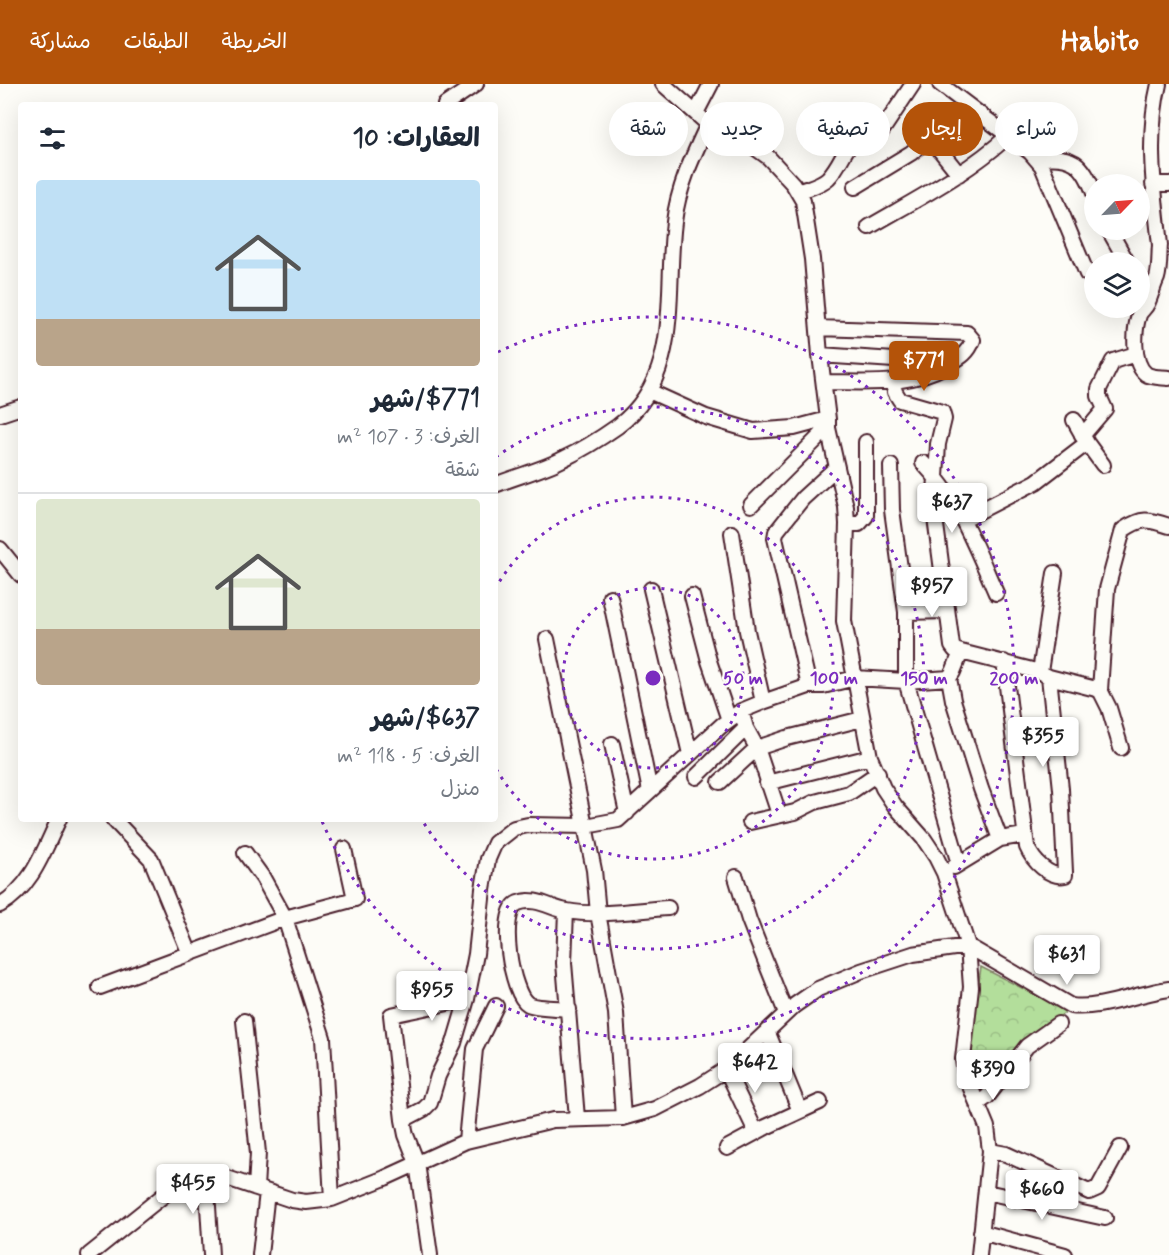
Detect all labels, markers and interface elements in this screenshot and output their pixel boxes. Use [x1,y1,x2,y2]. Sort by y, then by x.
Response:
text: Habito [1061,24,1139,61]
text: مشاركة [30,28,91,56]
text: الطبقات [124,28,189,56]
text: الخريطة [222,28,287,56]
chip: شقة [609,102,688,156]
chip: جديد [700,102,784,156]
chip: تصفية [796,102,890,156]
chip: إيجار [902,102,983,156]
chip: شراء [995,102,1078,156]
icon: filters [36,122,69,155]
text: العقارات: 10 [352,122,480,156]
north arrow [1084,174,1150,240]
map controls [1084,174,1150,318]
icon: home [204,219,312,327]
button: layers [1084,252,1150,318]
pin: $771 [888,341,960,392]
text: $771 [903,347,945,374]
text: $771/شهر [371,383,480,417]
text: الغرف: 3 · 107 m² [337,424,480,451]
text: شقة [445,457,480,484]
pin: $637 [916,483,988,534]
text: $637 [931,489,973,516]
icon: home [204,538,312,646]
pin: $957 [896,567,968,618]
text: $957 [910,573,954,600]
text: 50 m [723,667,763,691]
text: 100 m [810,667,858,691]
text: 150 m [900,667,948,691]
text: 200 m [989,667,1039,691]
centre of rings [643,668,663,688]
text: $637/شهر [371,702,480,736]
pin: $355 [1007,717,1079,768]
text: $355 [1022,723,1064,750]
text: الغرف: 5 · 118 m² [337,743,480,770]
text: منزل [441,776,480,803]
pin: $631 [1031,935,1103,986]
text: $631 [1048,941,1086,968]
pin: $955 [396,971,468,1022]
text: $955 [410,977,454,1004]
pin: $642 [719,1043,791,1094]
text: $642 [732,1049,778,1076]
pin: $390 [957,1050,1029,1101]
text: $390 [971,1056,1015,1083]
pin: $455 [157,1164,229,1215]
text: $455 [170,1170,216,1197]
pin: $660 [1006,1170,1078,1221]
text: $660 [1019,1176,1065,1203]

